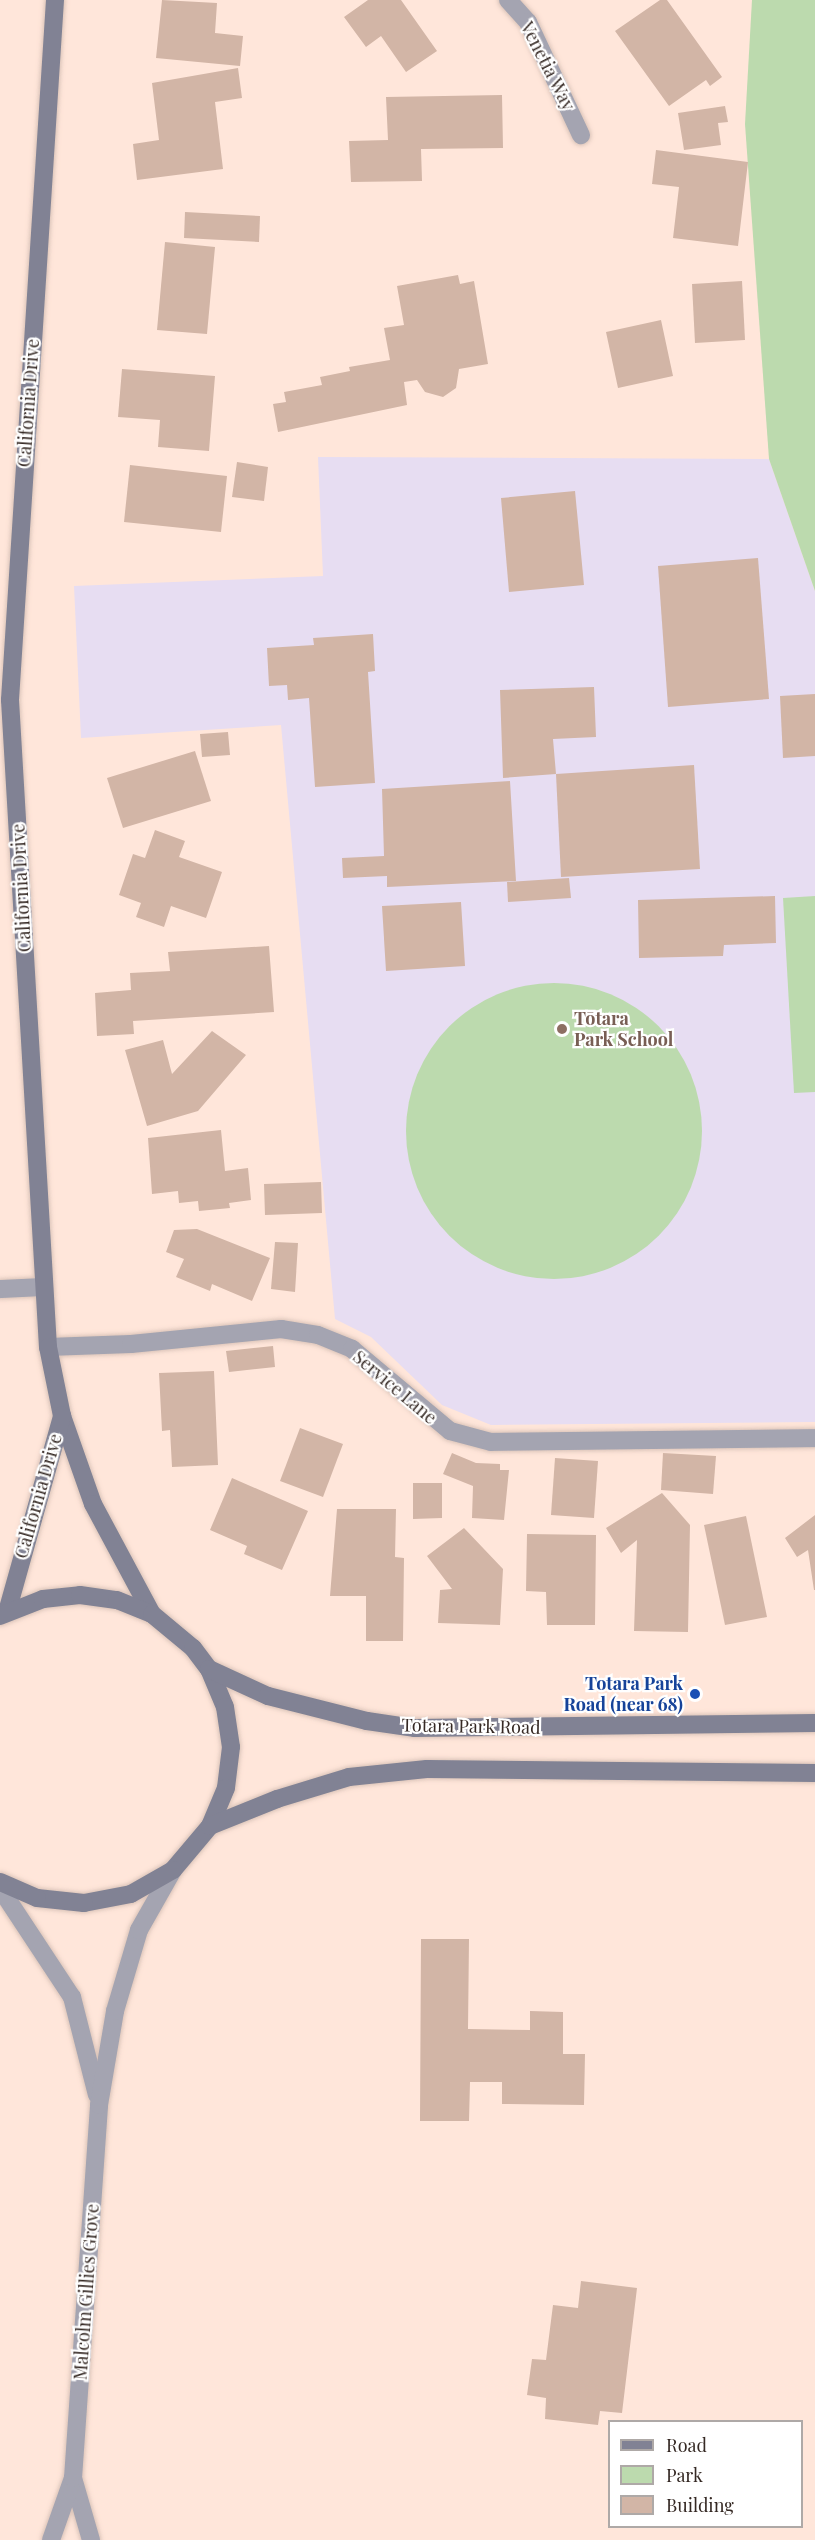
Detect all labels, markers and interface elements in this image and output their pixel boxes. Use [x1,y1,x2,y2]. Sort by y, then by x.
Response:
street label: Venetia Way [516,18,580,114]
street label: California Drive [13,338,43,468]
street label: California Drive [7,823,35,953]
place label: Tōtara Park School [574,1008,673,1050]
marker: Tōtara Park School [555,1022,569,1036]
street label: Service Lane [349,1346,441,1428]
street label: California Drive [10,1431,66,1561]
place label: Totara Park Road (near 68) [563,1673,683,1716]
marker: Totara Park Road (near 68) [688,1687,702,1701]
street label: Totara Park Road [401,1714,541,1738]
street label: Malcolm Gillies Grove [69,2203,103,2381]
legend [608,2420,803,2528]
text: Road [666,2433,707,2457]
text: Park [666,2463,703,2487]
text: Building [666,2493,734,2517]

